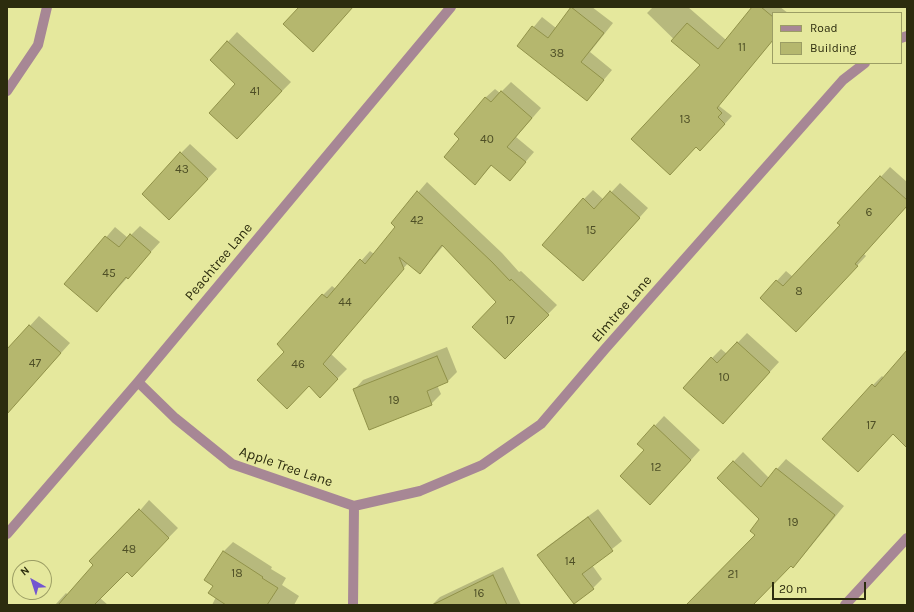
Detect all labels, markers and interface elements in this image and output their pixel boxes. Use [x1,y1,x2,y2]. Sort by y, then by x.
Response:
legend [772,12,902,64]
text: Road [810,21,838,35]
house number: 11 [738,41,746,55]
text: Building [810,41,856,55]
house number: 38 [550,47,564,61]
house number: 41 [250,85,260,99]
house number: 13 [679,113,691,127]
house number: 40 [480,133,494,147]
house number: 43 [175,163,189,177]
house number: 6 [866,206,872,220]
house number: 42 [410,214,424,228]
street label: Peachtree Lane [182,220,256,304]
house number: 15 [586,224,596,238]
house number: 45 [102,267,116,281]
street label: Elmtree Lane [588,272,656,346]
house number: 8 [795,285,803,299]
house number: 44 [338,296,352,310]
house number: 17 [505,314,515,328]
house number: 47 [29,357,41,371]
house number: 46 [291,358,305,372]
house number: 10 [718,371,730,385]
house number: 19 [389,394,399,408]
house number: 17 [866,419,876,433]
street label: Apple Tree Lane [237,443,335,491]
house number: 12 [651,461,661,475]
house number: 19 [788,516,798,530]
house number: 48 [122,543,136,557]
house number: 14 [565,555,575,569]
north arrow [12,560,52,600]
text: N [18,564,32,579]
house number: 18 [231,567,243,581]
house number: 21 [728,568,738,582]
scale bar [774,574,868,600]
text: 20 m [779,582,807,596]
house number: 16 [474,587,484,601]

